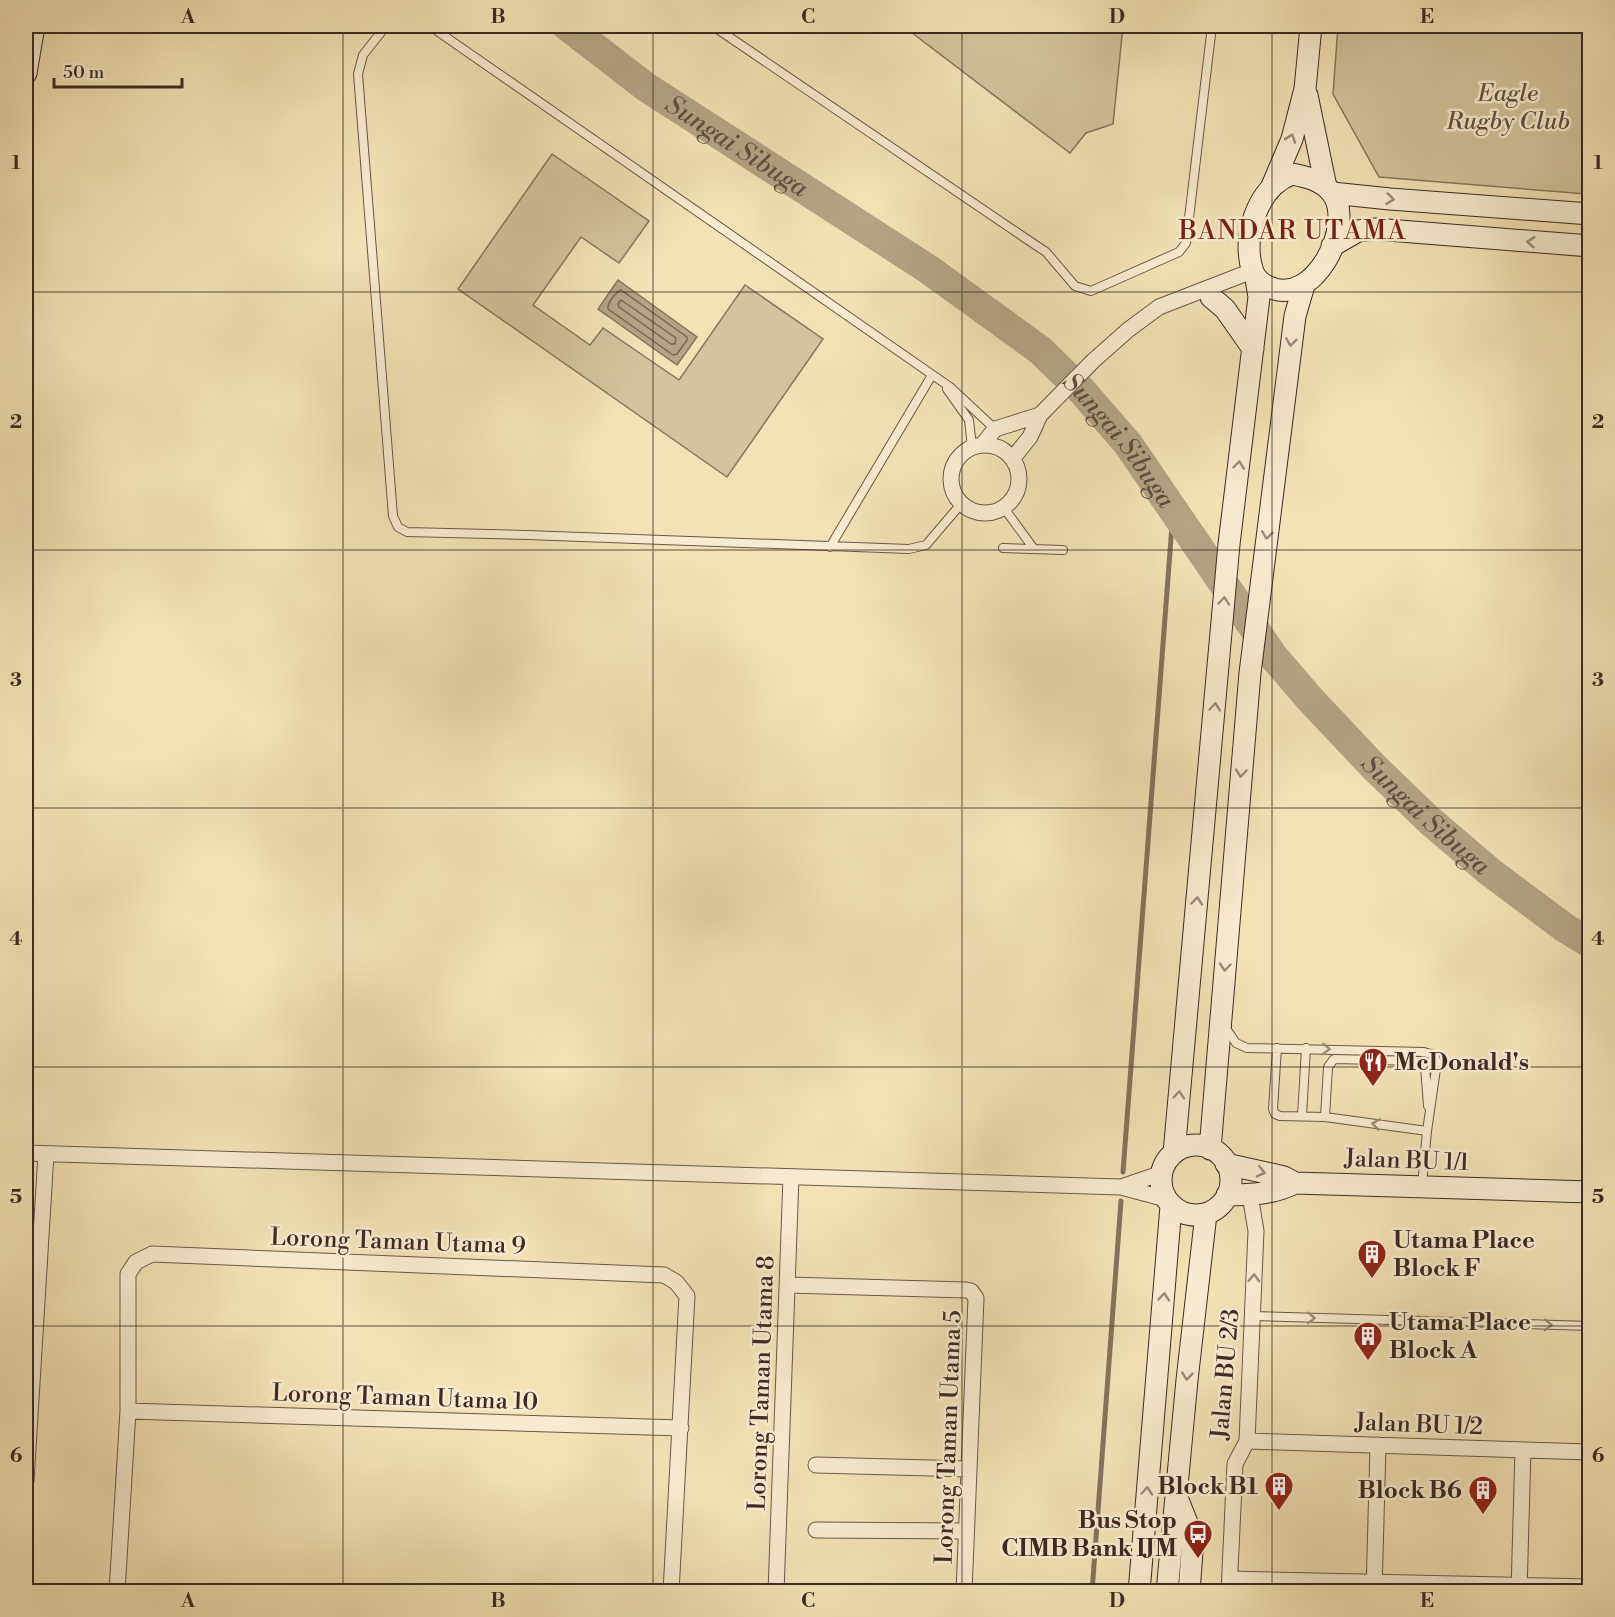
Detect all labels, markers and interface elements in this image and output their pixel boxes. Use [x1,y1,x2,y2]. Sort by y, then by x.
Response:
text: A [180,5,196,30]
text: B [490,5,506,30]
text: C [801,5,815,30]
text: D [1109,5,1125,30]
text: E [1420,5,1434,30]
scale bar [54,51,182,89]
text: 50 m [63,61,105,84]
park label: Eagle Rugby Club [1445,79,1570,137]
water label: Sungai Sibuga [659,89,814,205]
one-way arrow [1284,133,1297,144]
text: 1 [11,151,21,176]
text: 1 [1593,151,1603,176]
one-way arrow [1386,192,1395,204]
district label: BANDAR UTAMA [1178,215,1407,247]
one-way arrow [1527,235,1536,248]
one-way arrow [1286,337,1298,346]
water label: Sungai Sibuga [1056,366,1182,515]
text: 2 [10,410,22,435]
text: 2 [1592,410,1604,435]
one-way arrow [1232,461,1244,470]
one-way arrow [1261,531,1274,540]
one-way arrow [1217,597,1230,606]
text: 3 [10,668,22,693]
text: 3 [1592,668,1604,693]
one-way arrow [1208,702,1221,711]
water label: Sungai Sibuga [1354,748,1497,883]
one-way arrow [1235,768,1248,777]
one-way arrow [1190,896,1203,906]
text: 4 [9,927,23,952]
text: 4 [1591,927,1605,952]
one-way arrow [1218,963,1231,972]
one-way arrow [1322,1043,1331,1055]
restaurant icon: McDonald's [1357,1046,1389,1088]
place label: McDonald's [1394,1048,1529,1078]
one-way arrow [1172,1091,1185,1100]
one-way arrow [1371,1118,1380,1130]
street label: Jalan BU 1/1 [1343,1144,1470,1178]
one-way arrow [1256,1164,1266,1177]
text: 5 [10,1185,22,1210]
text: 5 [1592,1185,1604,1210]
street label: Lorong Taman Utama 9 [270,1223,526,1261]
place label: Utama Place Block F [1393,1226,1535,1284]
building icon: Utama Place Block F [1356,1238,1388,1280]
street label: Lorong Taman Utama 8 [743,1255,781,1511]
one-way arrow [1248,1273,1261,1282]
one-way arrow [1157,1292,1170,1302]
street label: Jalan BU 2/3 [1205,1308,1247,1442]
place label: Utama Place Block A [1389,1308,1531,1366]
street label: Lorong Taman Utama 5 [930,1309,968,1565]
one-way arrow [1307,1312,1316,1324]
one-way arrow [1544,1319,1553,1331]
building icon: Utama Place Block A [1352,1320,1384,1362]
one-way arrow [1181,1372,1194,1381]
street label: Lorong Taman Utama 10 [271,1378,539,1418]
street label: Jalan BU 1/2 [1353,1408,1484,1442]
text: 6 [10,1444,23,1469]
text: 6 [1592,1444,1605,1469]
building icon: Block B1 [1263,1470,1295,1512]
place label: Block B1 [1157,1472,1258,1502]
building icon: Block B6 [1467,1474,1499,1516]
place label: Block B6 [1358,1476,1462,1506]
one-way arrow [1141,1487,1154,1496]
place label: Bus Stop CIMB Bank IJM [1001,1506,1177,1564]
bus stop icon: Bus Stop CIMB Bank IJM [1182,1518,1214,1560]
text: A [180,1589,196,1614]
text: B [490,1589,506,1614]
text: C [801,1589,815,1614]
text: D [1109,1589,1125,1614]
text: E [1420,1589,1434,1614]

